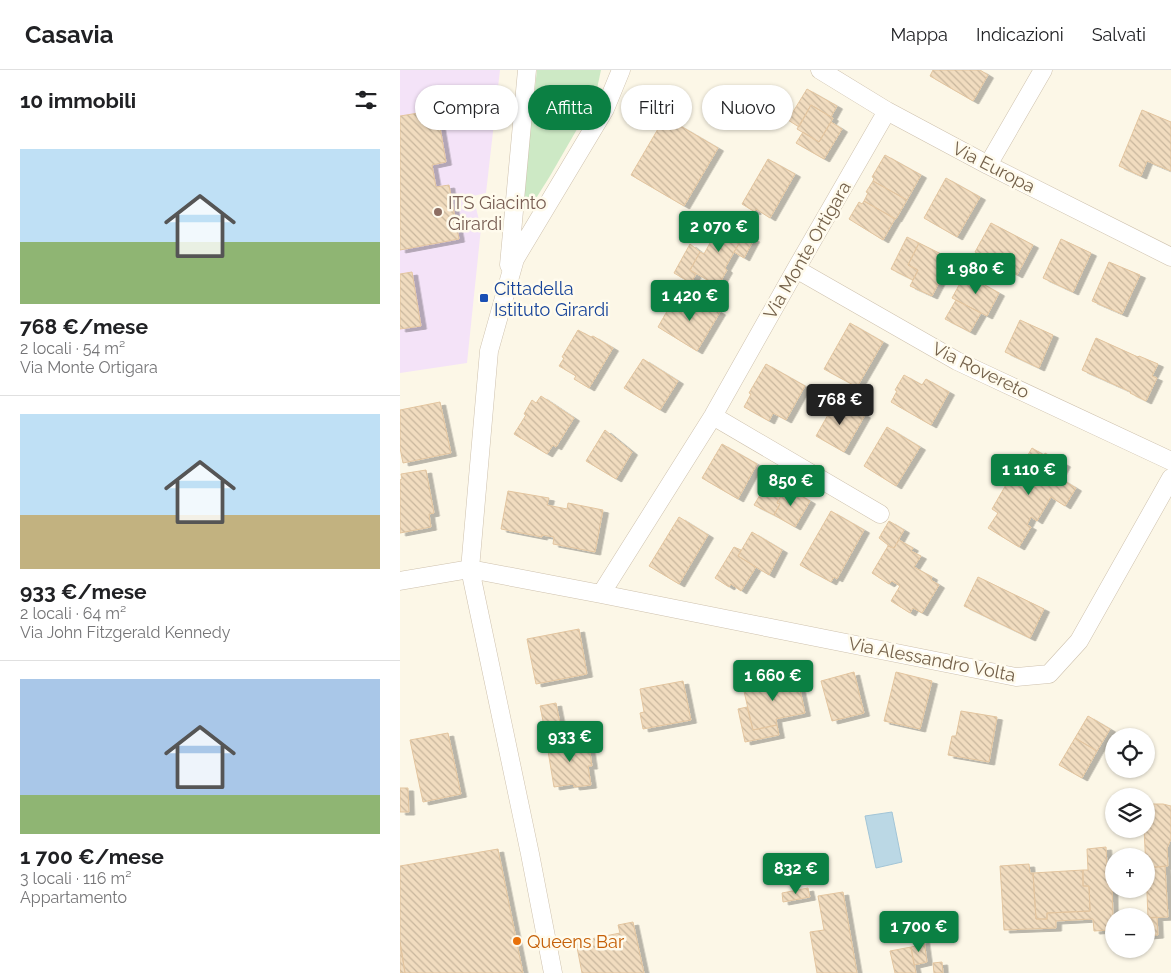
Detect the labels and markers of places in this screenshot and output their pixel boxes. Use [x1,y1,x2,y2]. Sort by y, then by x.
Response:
place label: ITS Giacinto Girardi [448,192,547,234]
marker: ITS Giacinto Girardi [432,206,444,218]
pin: 2 070 € [673,210,765,253]
pin: 1 980 € [930,252,1022,295]
place label: Cittadella Istituto Girardi [494,278,609,320]
pin: 1 420 € [644,280,736,322]
marker: Cittadella Istituto Girardi [478,292,490,304]
pin: 768 € [805,384,875,426]
pin: 1 110 € [983,454,1075,496]
pin: 850 € [756,464,826,507]
pin: 1 660 € [727,660,819,702]
pin: 933 € [535,720,605,763]
pin: 832 € [761,852,831,895]
pin: 1 700 € [873,910,965,953]
place label: Queens Bar [527,931,625,952]
marker: Queens Bar [511,935,523,947]

